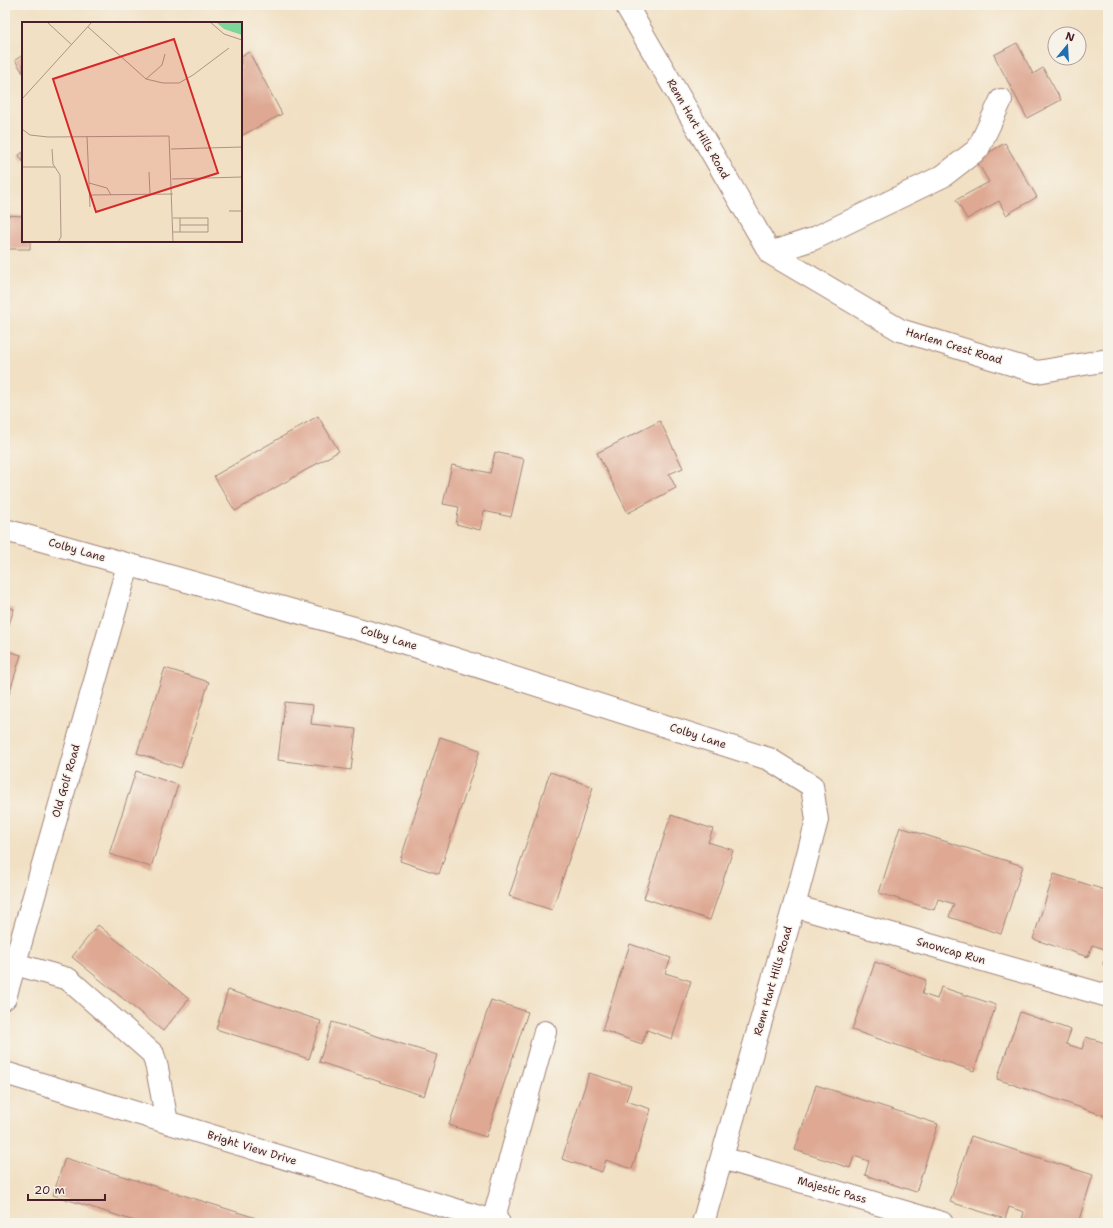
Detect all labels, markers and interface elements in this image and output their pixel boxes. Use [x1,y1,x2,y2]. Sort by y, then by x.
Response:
inset map [22,22,242,242]
north arrow [1047,26,1087,66]
text: N [1063,28,1077,46]
street label: Renn Hart Hills Road [663,76,733,182]
street label: Harlem Crest Road [904,324,1004,368]
street label: Colby Lane [47,535,107,565]
street label: Colby Lane [359,622,419,654]
street label: Colby Lane [668,720,728,752]
street label: Old Golf Road [48,743,84,819]
street label: Renn Hart Hills Road [750,925,796,1037]
street label: Snowcap Run [915,934,987,968]
street label: Bright View Drive [205,1127,299,1169]
street label: Majestic Pass [796,1173,868,1207]
scale bar [28,1176,105,1202]
text: 20 m [34,1182,65,1198]

